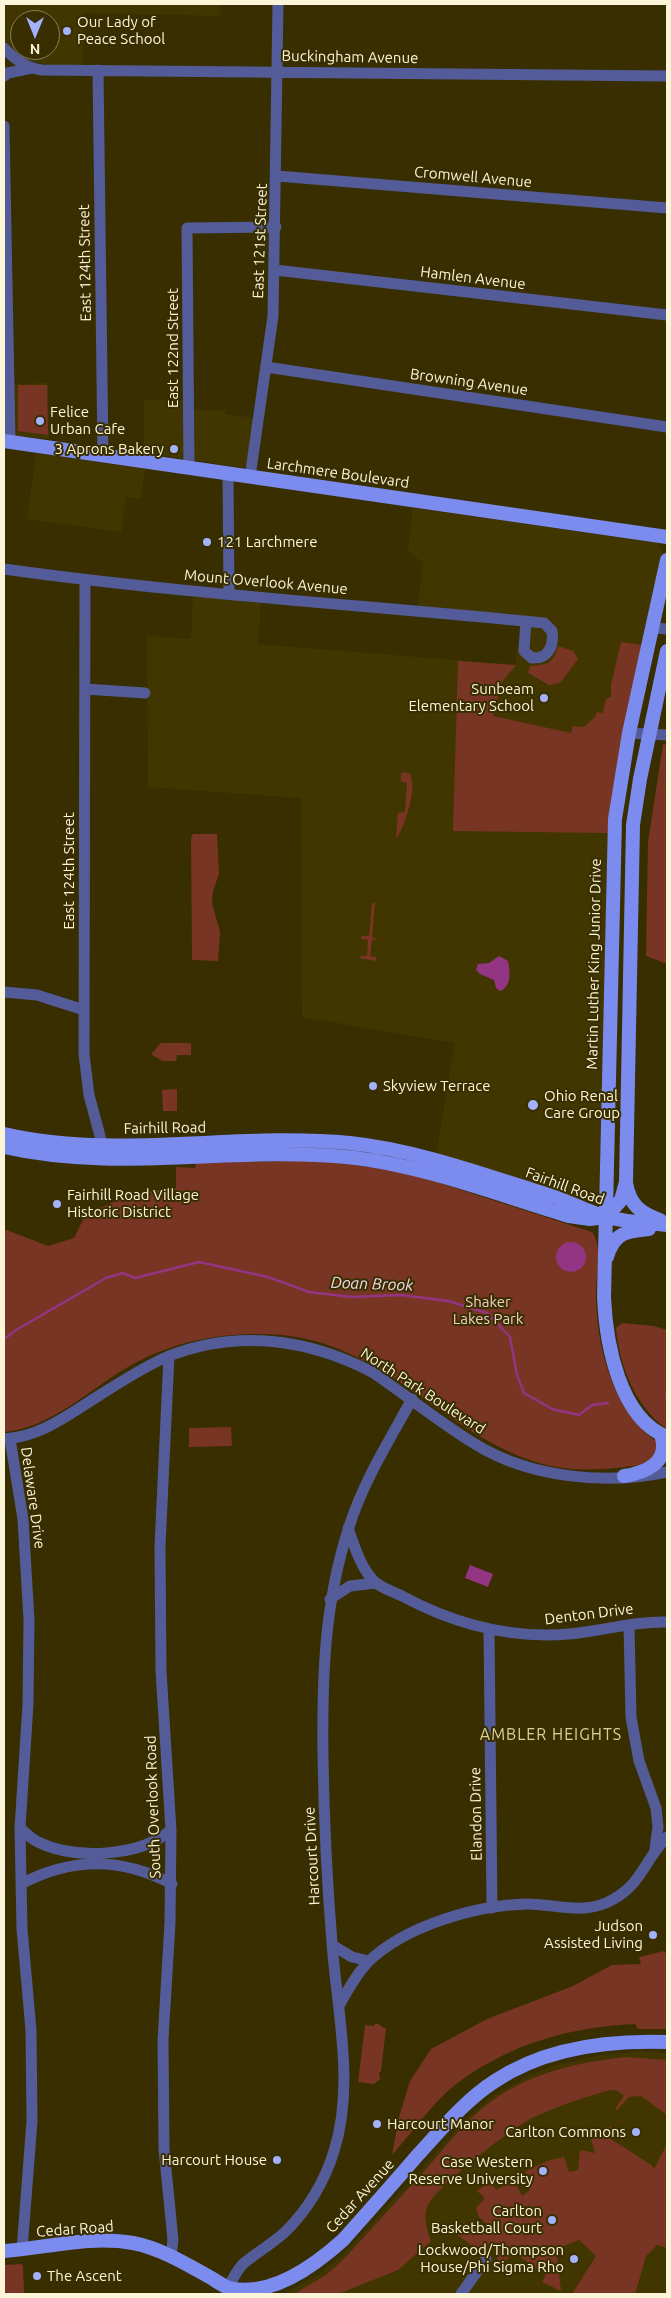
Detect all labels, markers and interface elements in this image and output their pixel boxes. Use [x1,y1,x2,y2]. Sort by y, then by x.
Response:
north arrow [10,10,60,60]
place label: Our Lady of Peace School [77,13,165,48]
marker: Our Lady of Peace School [61,25,73,37]
text: N [30,41,40,57]
street label: Buckingham Avenue [282,47,418,67]
street label: Cromwell Avenue [413,163,533,191]
street label: East 121st Street [249,183,271,299]
street label: East 124th Street [75,204,95,322]
street label: Hamlen Avenue [419,263,527,293]
street label: East 122nd Street [164,288,182,408]
street label: Browning Avenue [409,365,529,399]
place label: Felice Urban Cafe [50,403,125,438]
marker: Felice Urban Cafe [34,415,46,427]
place label: 3 Aprons Bakery [55,440,164,458]
marker: 3 Aprons Bakery [168,443,180,455]
street label: Larchmere Boulevard [266,454,410,492]
place label: 121 Larchmere [217,533,318,551]
marker: 121 Larchmere [201,536,213,548]
street label: Mount Overlook Avenue [183,566,349,598]
place label: Sunbeam Elementary School [408,680,534,715]
marker: Sunbeam Elementary School [538,692,550,704]
street label: East 124th Street [60,812,78,930]
street label: Martin Luther King Junior Drive [583,858,605,1070]
place label: Skyview Terrace [383,1077,490,1095]
marker: Skyview Terrace [367,1080,379,1092]
place label: Ohio Renal Care Group [544,1087,620,1122]
marker: Ohio Renal Care Group [526,1098,540,1112]
street label: Fairhill Road [124,1118,206,1138]
street label: Fairhill Road [523,1163,607,1209]
place label: Fairhill Road Village Historic District [67,1186,199,1221]
marker: Fairhill Road Village Historic District [51,1198,63,1210]
water label: Doan Brook [330,1273,414,1295]
park label: Shaker Lakes Park [453,1293,523,1328]
street label: North Park Boulevard [357,1344,489,1438]
street label: Delaware Drive [17,1446,49,1550]
street label: Denton Drive [543,1600,635,1628]
district label: AMBLER HEIGHTS [478,1725,624,1745]
street label: South Overlook Road [142,1735,164,1879]
street label: Elandon Drive [466,1767,486,1861]
street label: Harcourt Drive [300,1806,324,1906]
place label: Judson Assisted Living [544,1917,643,1952]
marker: Judson Assisted Living [647,1929,659,1941]
place label: Harcourt Manor [387,2115,494,2133]
marker: Harcourt Manor [371,2118,383,2130]
place label: Carlton Commons [505,2123,626,2141]
marker: Carlton Commons [630,2126,642,2138]
place label: Harcourt House [161,2151,267,2169]
place label: Case Western Reserve University [409,2153,533,2188]
marker: Harcourt House [271,2154,283,2166]
street label: Cedar Avenue [322,2155,398,2237]
marker: Case Western Reserve University [537,2165,549,2177]
place label: Carlton Basketball Court [431,2202,542,2237]
marker: Carlton Basketball Court [546,2214,558,2226]
street label: Cedar Road [36,2217,114,2241]
place label: Lockwood/Thompson House/Phi Sigma Rho [418,2241,564,2276]
marker: Lockwood/Thompson House/Phi Sigma Rho [568,2253,580,2265]
place label: The Ascent [47,2267,122,2285]
marker: The Ascent [31,2270,43,2282]

